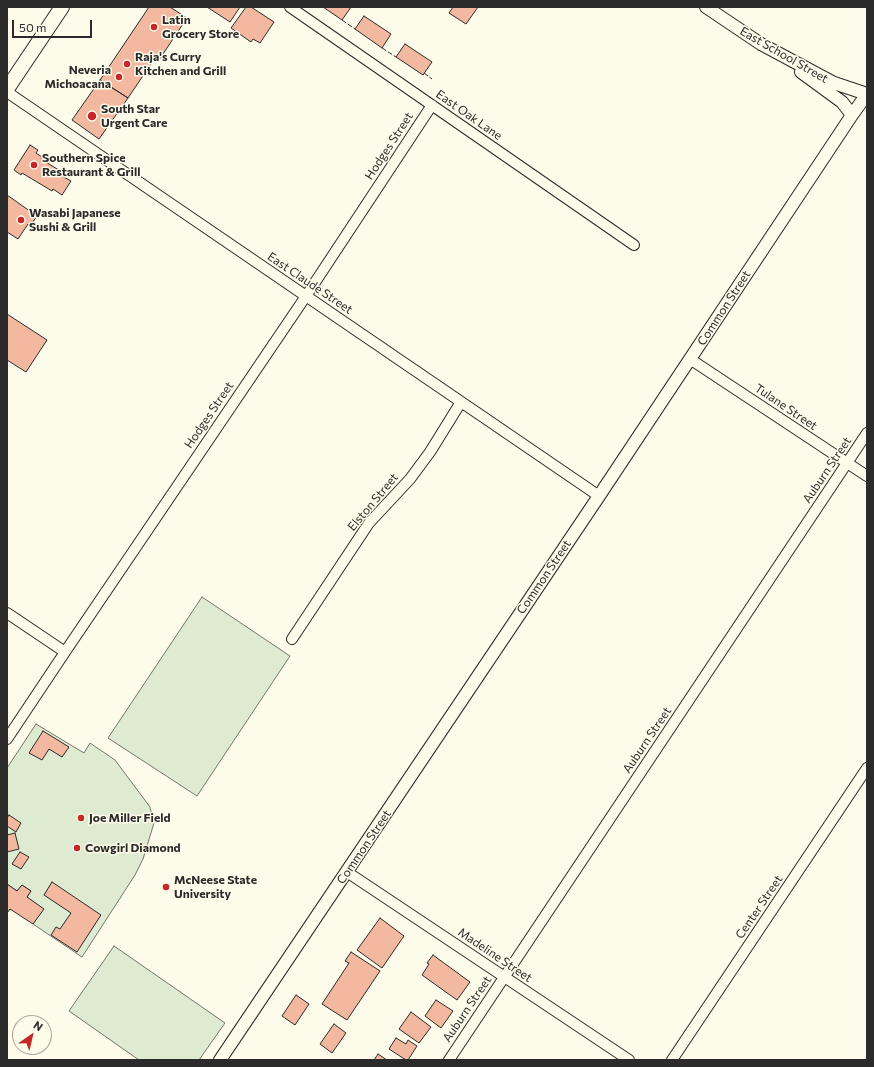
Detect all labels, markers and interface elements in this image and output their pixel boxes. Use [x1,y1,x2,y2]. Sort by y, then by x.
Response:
scale bar [14,12,94,38]
place label: Latin Grocery Store [162,13,239,41]
text: 50 m [19,20,47,34]
marker: Latin Grocery Store [149,22,159,32]
street label: East School Street [737,24,831,86]
place label: Raja's Curry Kitchen and Grill [135,50,226,78]
marker: Raja's Curry Kitchen and Grill [122,59,132,69]
place label: Neveria Michoacana [44,63,111,91]
marker: Neveria Michoacana [114,72,124,82]
street label: East Oak Lane [433,87,505,143]
place label: South Star Urgent Care [101,102,167,130]
marker: South Star Urgent Care [86,110,98,122]
street label: Hodges Street [362,110,416,182]
place label: Southern Spice Restaurant & Grill [42,151,140,179]
marker: Southern Spice Restaurant & Grill [29,160,39,170]
place label: Wasabi Japanese Sushi & Grill [29,206,121,234]
marker: Wasabi Japanese Sushi & Grill [16,215,26,225]
street label: East Claude Street [265,249,355,317]
street label: Common Street [694,268,754,348]
street label: Hodges Street [181,379,237,451]
street label: Tulane Street [752,381,820,433]
street label: Auburn Street [800,434,854,506]
street label: Elston Street [345,470,401,534]
street label: Common Street [514,537,574,617]
street label: Auburn Street [620,704,674,776]
street label: Common Street [334,807,394,887]
place label: Joe Miller Field [89,811,170,825]
marker: Joe Miller Field [76,813,86,823]
place label: Cowgirl Diamond [85,841,181,855]
marker: Cowgirl Diamond [72,843,82,853]
street label: Center Street [732,872,786,942]
place label: McNeese State University [174,873,257,901]
marker: McNeese State University [161,882,171,892]
street label: Madeline Street [455,925,535,985]
street label: Auburn Street [440,973,494,1045]
north arrow [12,1015,52,1055]
text: N [31,1018,45,1033]

